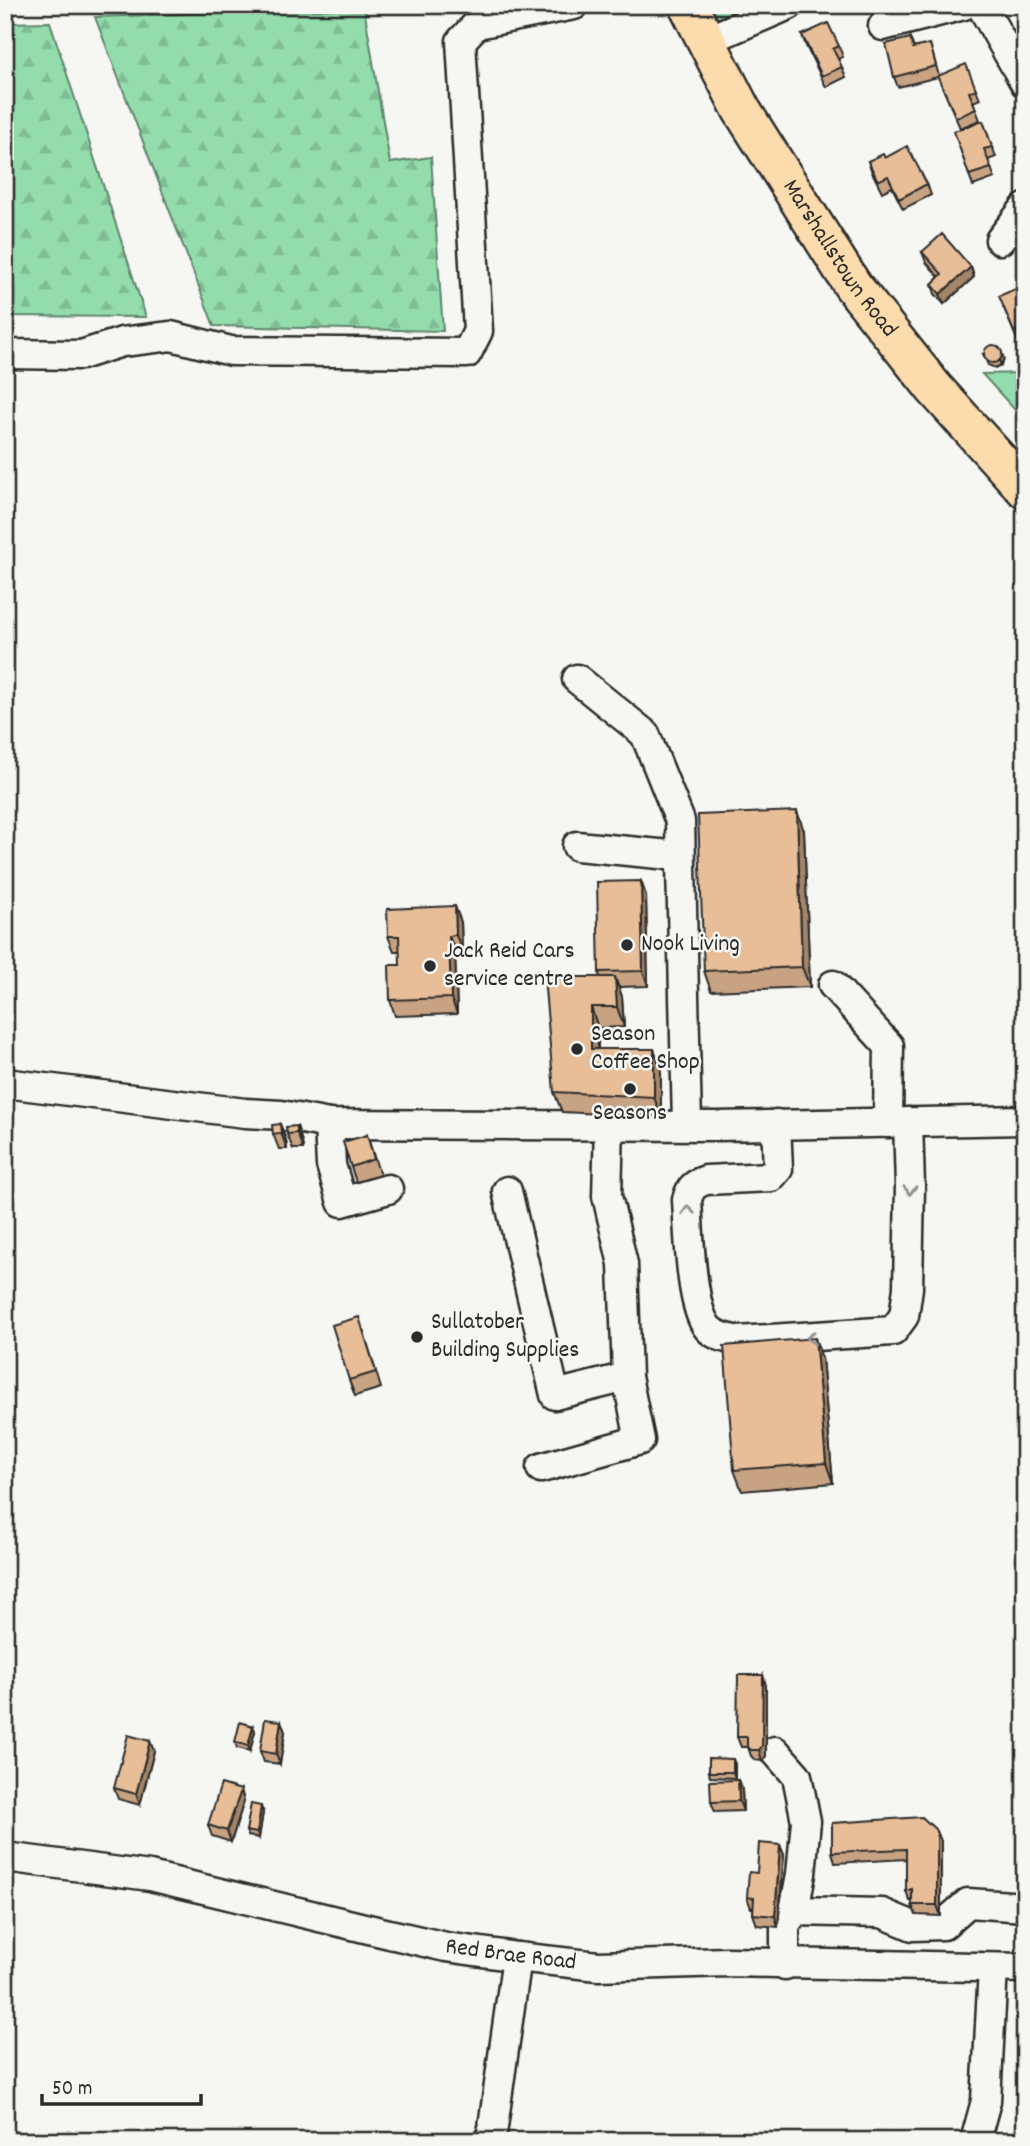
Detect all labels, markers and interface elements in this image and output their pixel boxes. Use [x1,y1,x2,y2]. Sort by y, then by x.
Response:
street label: Marshallstown Road [773,173,905,345]
place label: Nook Living [641,928,740,962]
place label: Jack Reid Cars service centre [444,935,575,997]
marker: Nook Living [619,937,635,953]
marker: Jack Reid Cars service centre [422,958,438,974]
place label: Season Coffee Shop [591,1018,700,1080]
marker: Season Coffee Shop [569,1041,585,1057]
marker: Seasons [622,1081,638,1097]
place label: Seasons [593,1097,667,1131]
one-way arrow [902,1186,918,1196]
one-way arrow [681,1204,696,1215]
place label: Sullatober Building Supplies [431,1306,579,1368]
marker: Sullatober Building Supplies [409,1329,425,1345]
one-way arrow [805,1330,816,1345]
street label: Red Brae Road [443,1930,578,1980]
scale bar [42,2062,201,2106]
text: 50 m [52,2075,92,2105]

